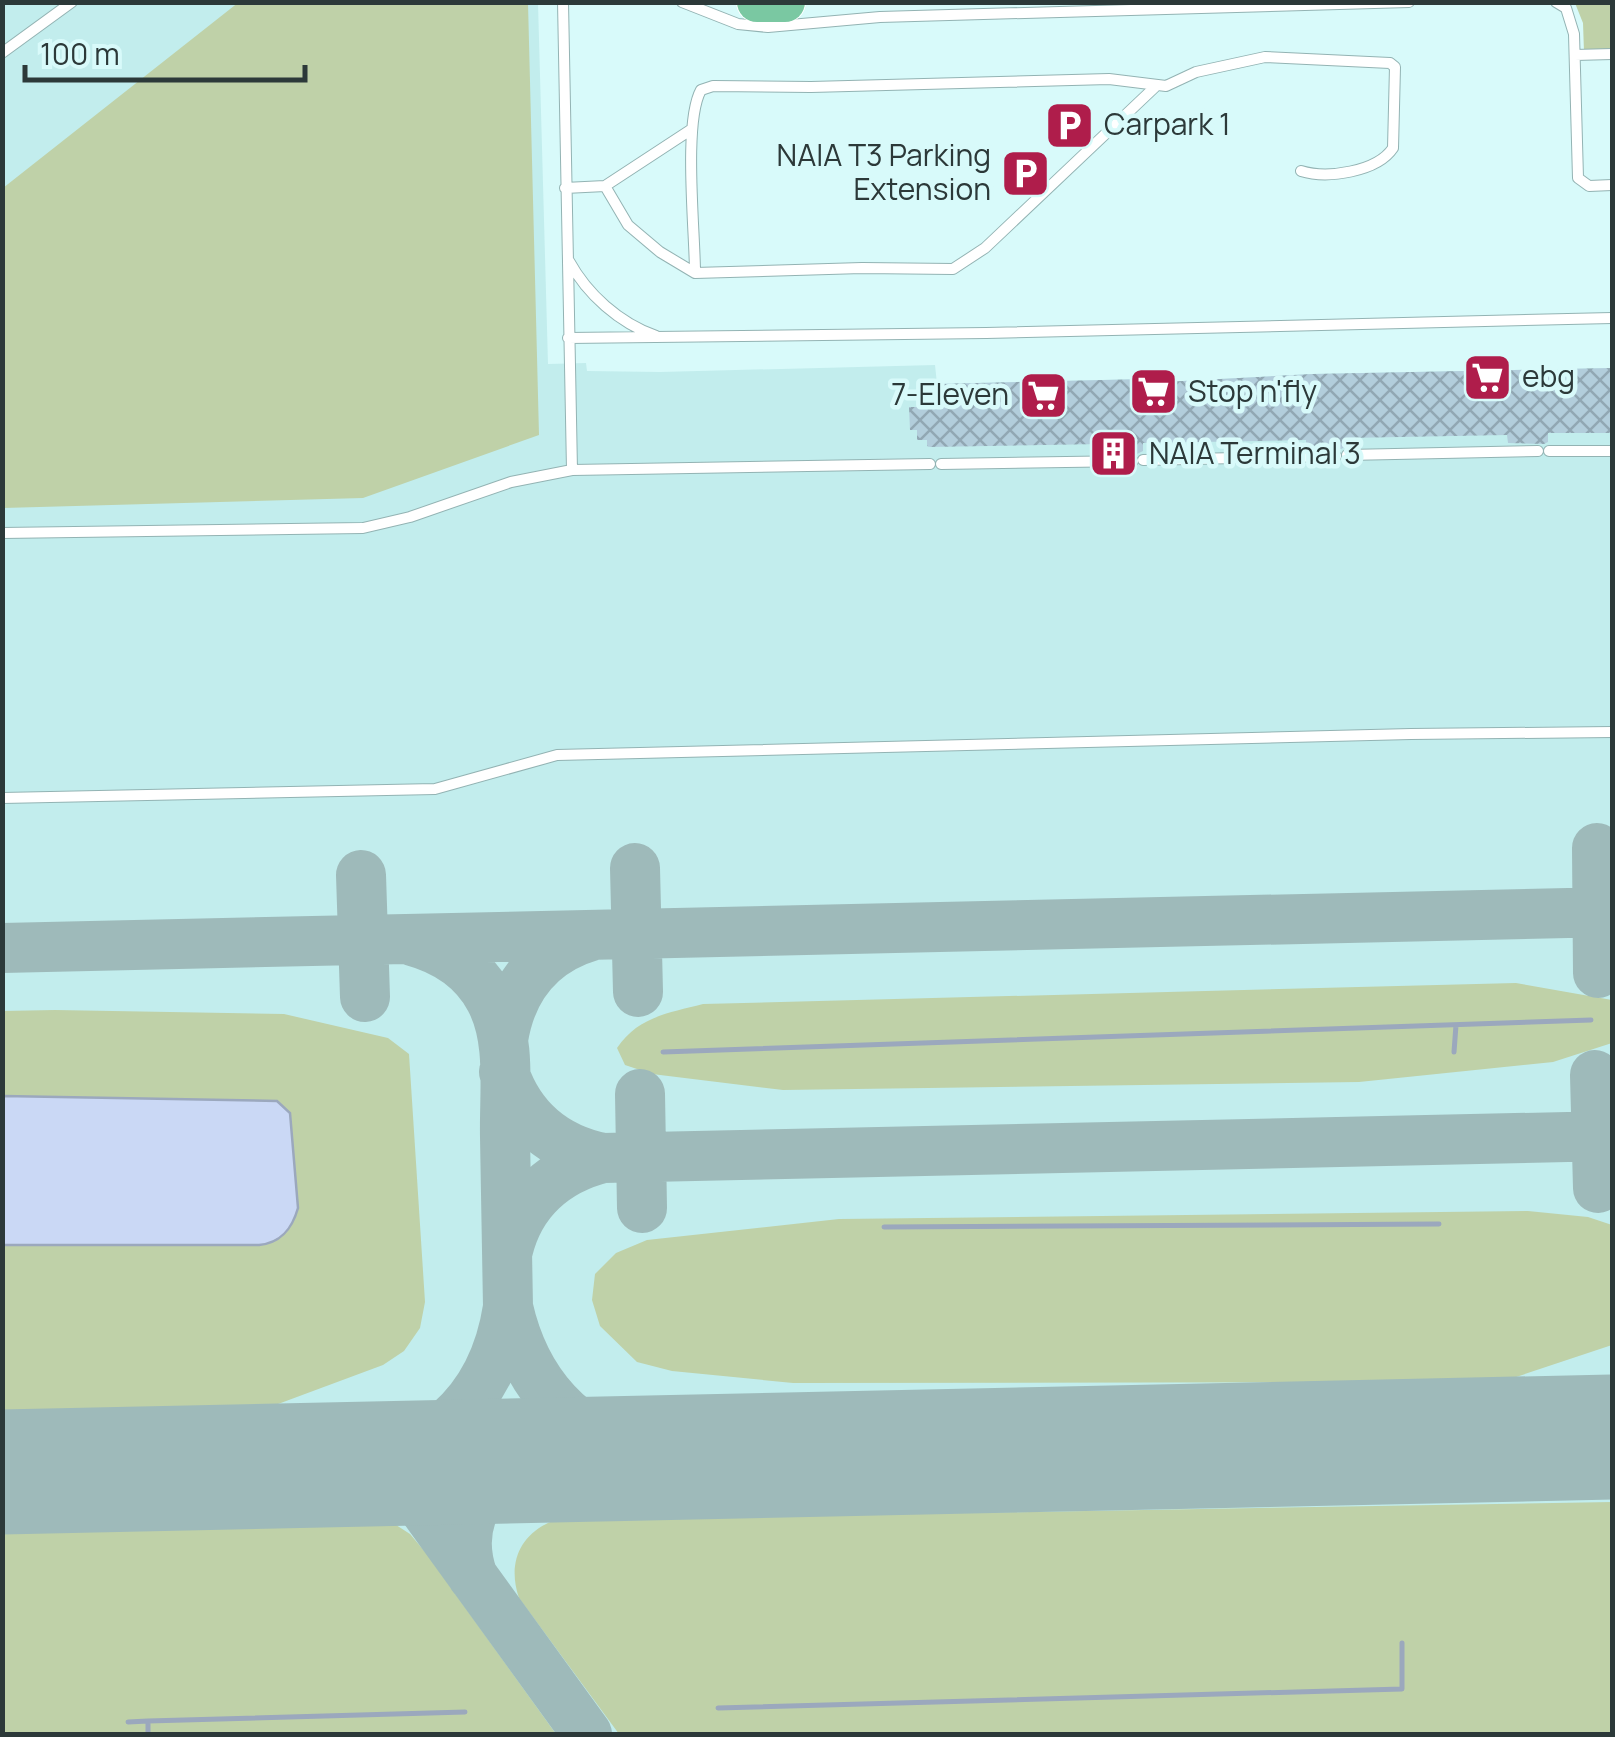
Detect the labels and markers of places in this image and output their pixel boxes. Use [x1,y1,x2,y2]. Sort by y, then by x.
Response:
parking icon: Carpark 1 [1043,99,1095,151]
place label: Carpark 1 [1104,103,1231,144]
place label: NAIA T3 Parking Extension [777,134,991,209]
parking icon: NAIA T3 Parking Extension [1000,147,1052,199]
supermarket icon: ebg [1461,351,1513,403]
place label: ebg [1522,355,1575,396]
supermarket icon: Stop n'fly [1127,366,1179,418]
supermarket icon: 7-Eleven [1018,369,1070,421]
place label: Stop n'fly [1188,370,1317,411]
place label: 7-Eleven [891,373,1009,414]
building icon: NAIA Terminal 3 [1088,428,1140,480]
place label: NAIA Terminal 3 [1149,432,1361,473]

